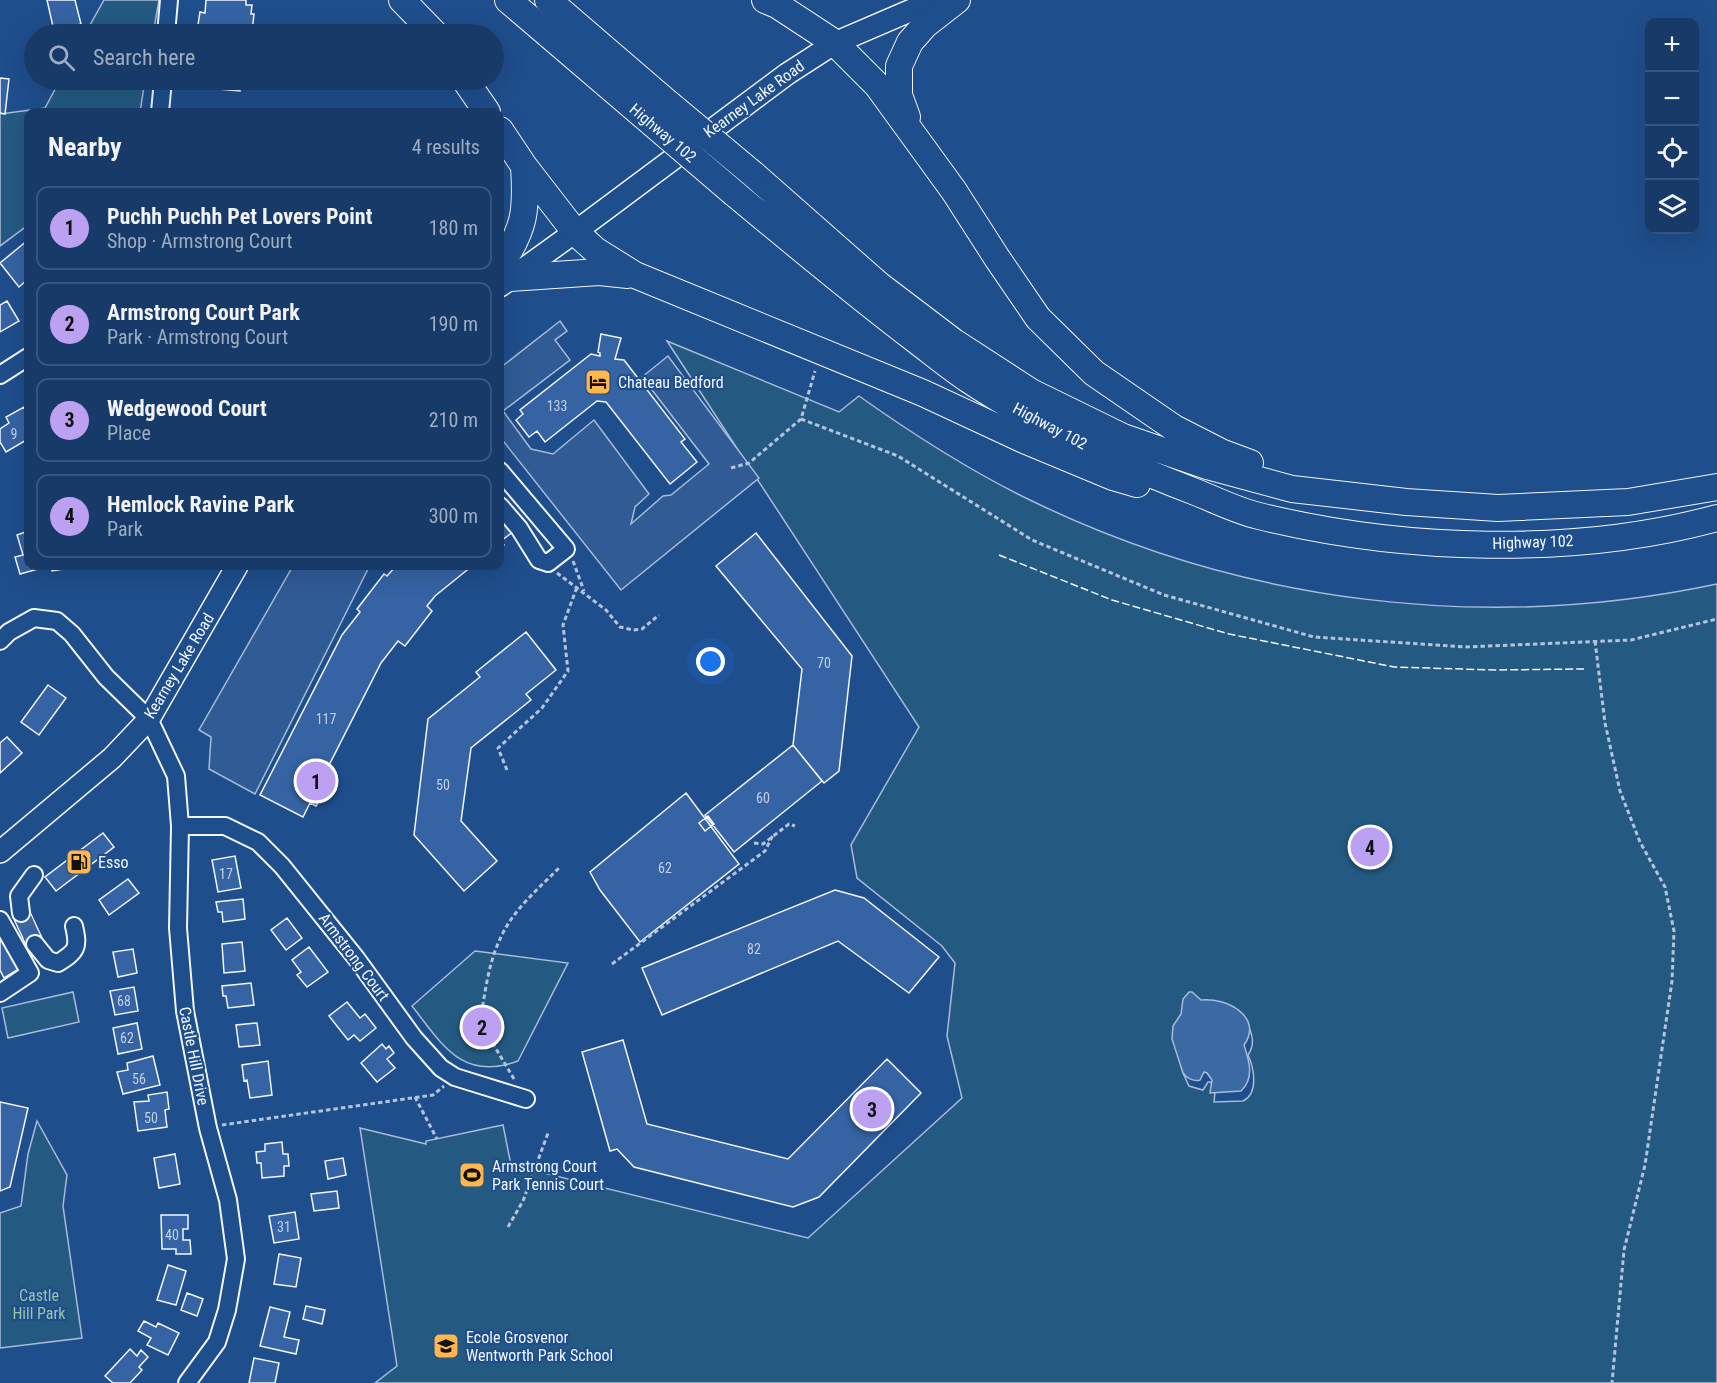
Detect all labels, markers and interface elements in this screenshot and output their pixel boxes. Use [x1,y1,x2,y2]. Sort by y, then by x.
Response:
map controls [1645,18,1699,234]
button: + [1645,18,1699,72]
search box [24,24,504,90]
icon: search [45,41,78,74]
text: Search here [93,45,195,70]
street label: Kearney Lake Road [700,56,808,142]
button: − [1645,72,1699,126]
street label: Highway 102 [626,100,700,166]
button: locate [1645,126,1699,180]
text: Nearby [48,132,122,162]
text: 4 results [412,135,480,159]
button: layers [1645,180,1699,234]
text: Puchh Puchh Pet Lovers Point [107,204,372,229]
text: 1 [64,216,75,240]
text: 180 m [429,216,478,240]
text: Shop · Armstrong Court [107,229,292,253]
text: Armstrong Court Park [107,300,300,325]
text: 2 [64,312,75,336]
text: 190 m [429,312,478,336]
text: Park · Armstrong Court [107,325,288,349]
hotel icon: Chateau Bedford [583,367,613,397]
place label: Chateau Bedford [618,373,724,392]
text: Wedgewood Court [107,396,267,421]
house number: 133 [547,398,567,414]
street label: Highway 102 [1010,399,1090,453]
text: 3 [64,408,75,432]
text: 210 m [429,408,478,432]
text: Place [107,421,151,445]
house number: 9 [11,426,17,442]
text: Hemlock Ravine Park [107,492,294,517]
text: 4 [64,504,75,528]
text: 300 m [429,504,478,528]
text: Park [107,517,143,541]
street label: Highway 102 [1492,531,1574,553]
street label: Kearney Lake Road [140,610,218,722]
your location [696,647,725,676]
house number: 70 [817,655,831,671]
house number: 117 [316,711,336,727]
pin: 1 [296,758,336,804]
house number: 50 [436,777,450,793]
house number: 60 [756,790,770,806]
pin: 4 [1350,824,1390,870]
fuel station icon: Esso [64,847,94,877]
place label: Esso [98,853,129,872]
house number: 62 [658,860,672,876]
house number: 17 [219,866,233,882]
street label: Armstrong Court [315,909,393,1005]
house number: 82 [747,941,761,957]
house number: 68 [117,993,131,1009]
pin: 2 [462,1004,502,1050]
street label: Castle Hill Drive [175,1005,213,1107]
house number: 62 [120,1030,134,1046]
house number: 56 [132,1071,146,1087]
pin: 3 [852,1086,892,1132]
house number: 50 [144,1110,158,1126]
place label: Armstrong Court Park Tennis Court [492,1157,604,1194]
sports icon: Armstrong Court Park Tennis Court [457,1160,487,1190]
house number: 31 [277,1219,291,1235]
house number: 40 [165,1227,179,1243]
park label: Castle Hill Park [12,1286,66,1323]
place label: Ecole Grosvenor Wentworth Park School [466,1328,613,1365]
school or university icon: Ecole Grosvenor Wentworth Park School [431,1331,461,1361]

